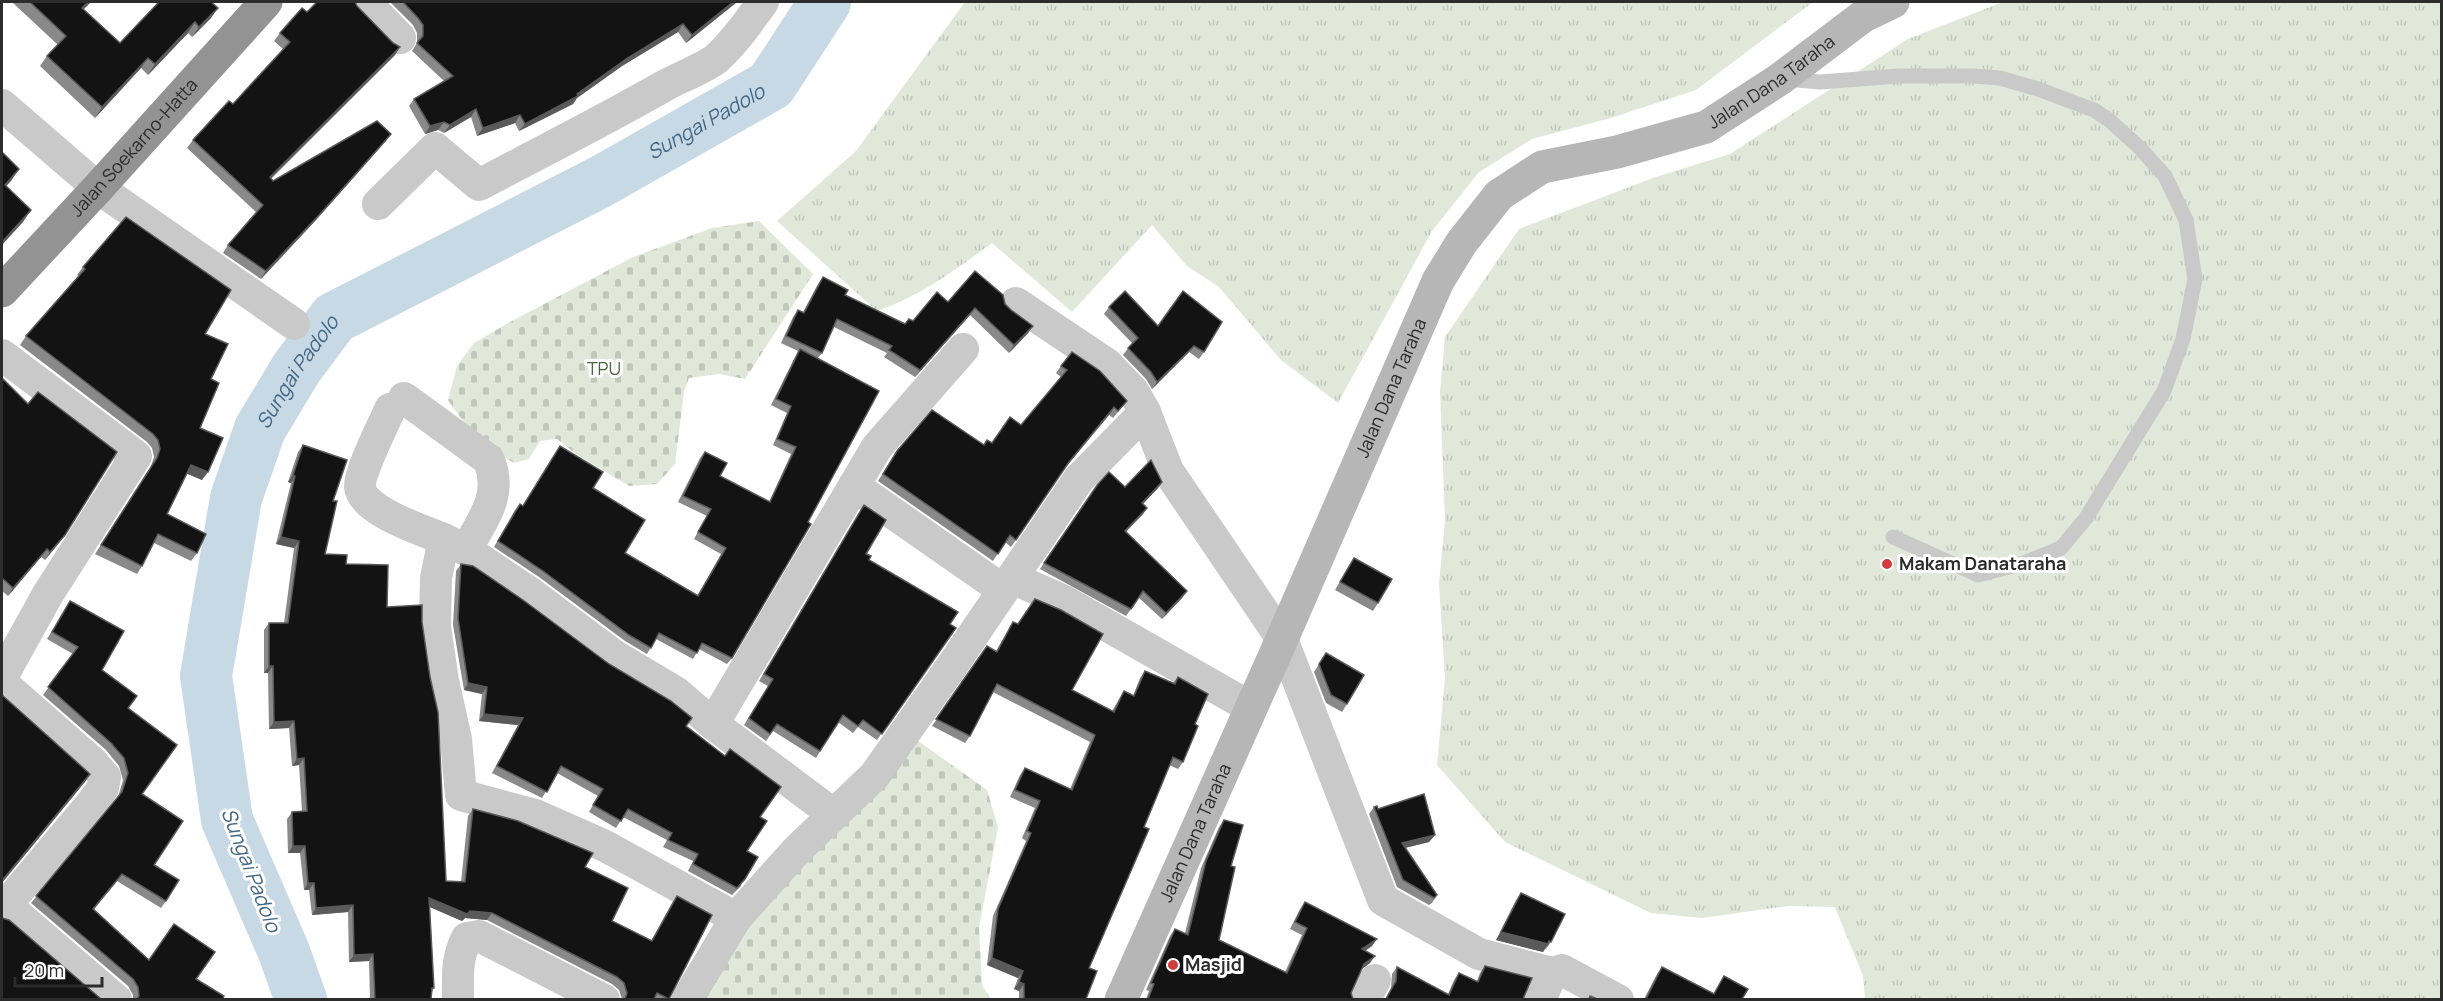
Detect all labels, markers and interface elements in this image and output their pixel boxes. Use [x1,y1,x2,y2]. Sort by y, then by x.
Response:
street label: Jalan Dana Taraha [1703,29,1839,134]
street label: Jalan Soekarno-Hatta [64,73,203,221]
water label: Sungai Padolo [642,77,770,165]
water label: Sungai Padolo [249,309,345,433]
street label: Jalan Dana Taraha [1350,314,1431,461]
park label: TPU [587,356,621,380]
place label: Makam Danataraha [1899,551,2066,575]
marker: Makam Danataraha [1880,557,1894,571]
street label: Jalan Dana Taraha [1153,759,1236,906]
water label: Sungai Padolo [215,804,288,937]
scale bar [15,950,102,988]
place label: Masjid [1185,952,1242,976]
text: 20 m [24,958,64,982]
marker: Masjid [1166,958,1180,972]

